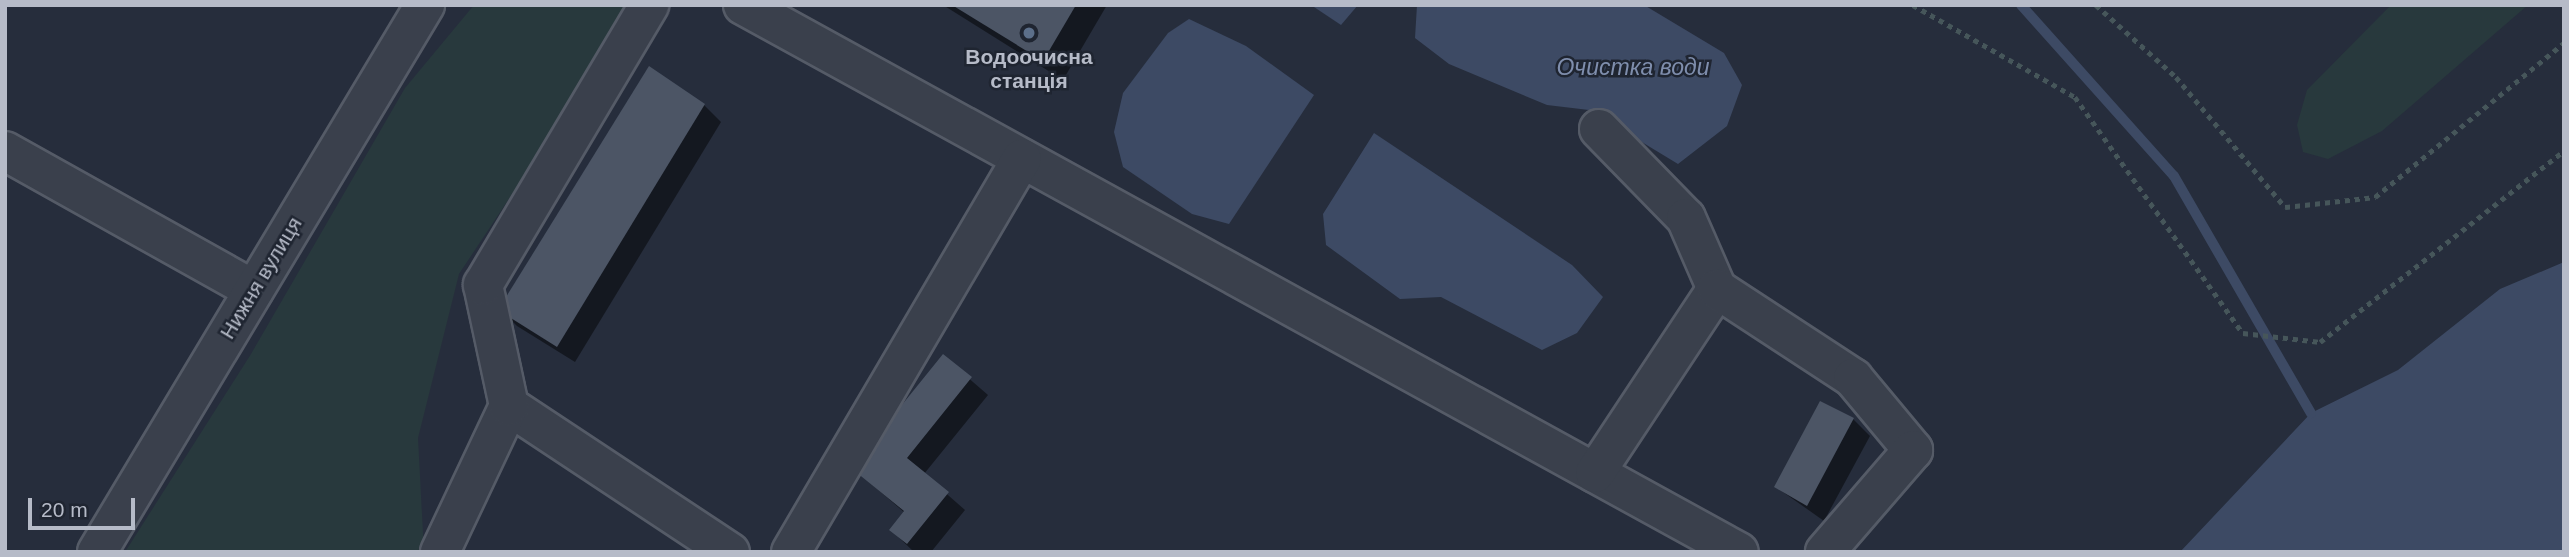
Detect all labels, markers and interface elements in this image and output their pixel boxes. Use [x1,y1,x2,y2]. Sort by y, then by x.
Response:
marker: Водоочисна станція [1021,25,1037,41]
place label: Водоочисна станція [965,44,1093,94]
water label: Очистка води [1556,53,1710,81]
street label: Нижня вулиця [215,212,307,344]
scale bar [32,484,138,528]
text: 20 m [41,498,88,521]

